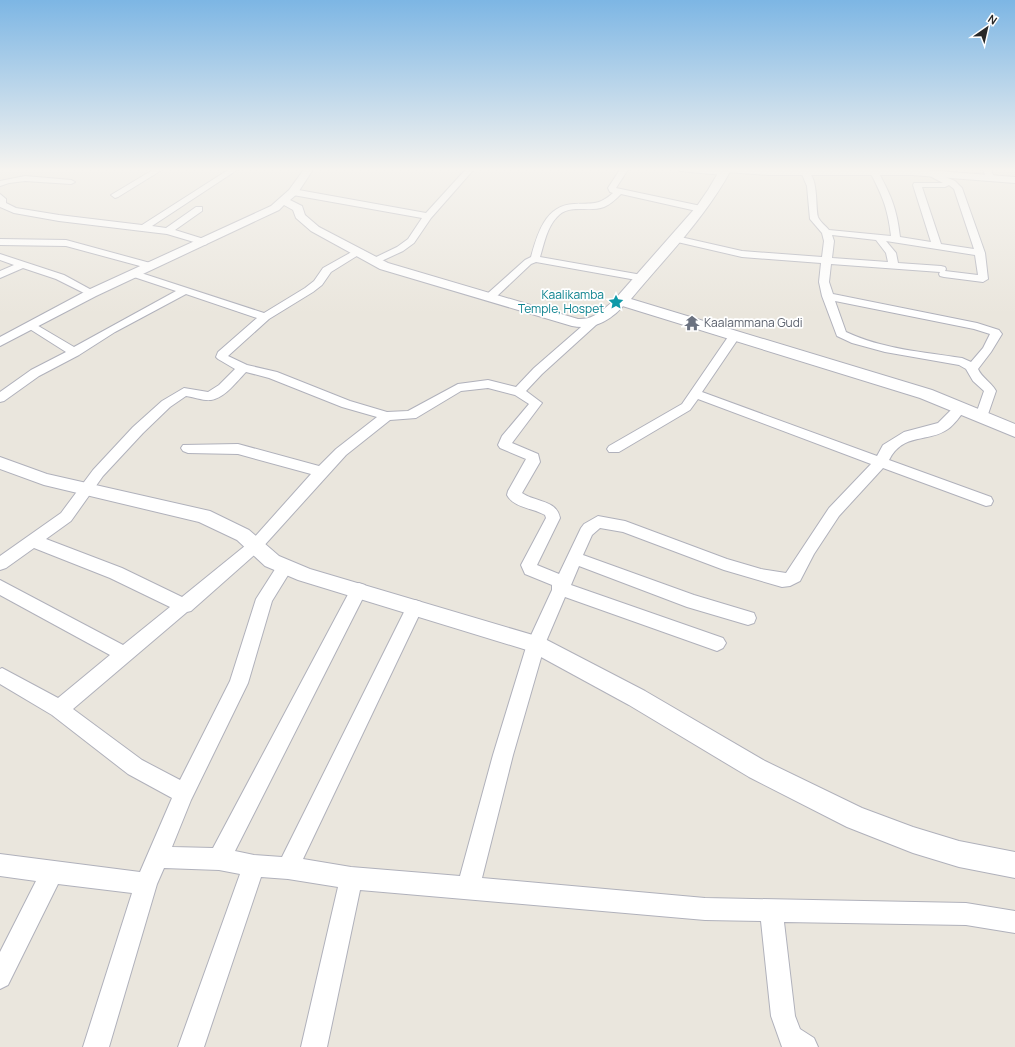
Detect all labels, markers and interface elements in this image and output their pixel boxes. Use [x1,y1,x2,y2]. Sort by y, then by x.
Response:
north arrow [967,8,1007,48]
text: N [985,11,1000,28]
place label: Kaalikamba Temple, Hospet [518,286,604,317]
place icon: Kaalikamba Temple, Hospet [607,293,625,311]
temple icon: Kaalammana Gudi [683,314,701,332]
place label: Kaalammana Gudi [704,314,803,331]

